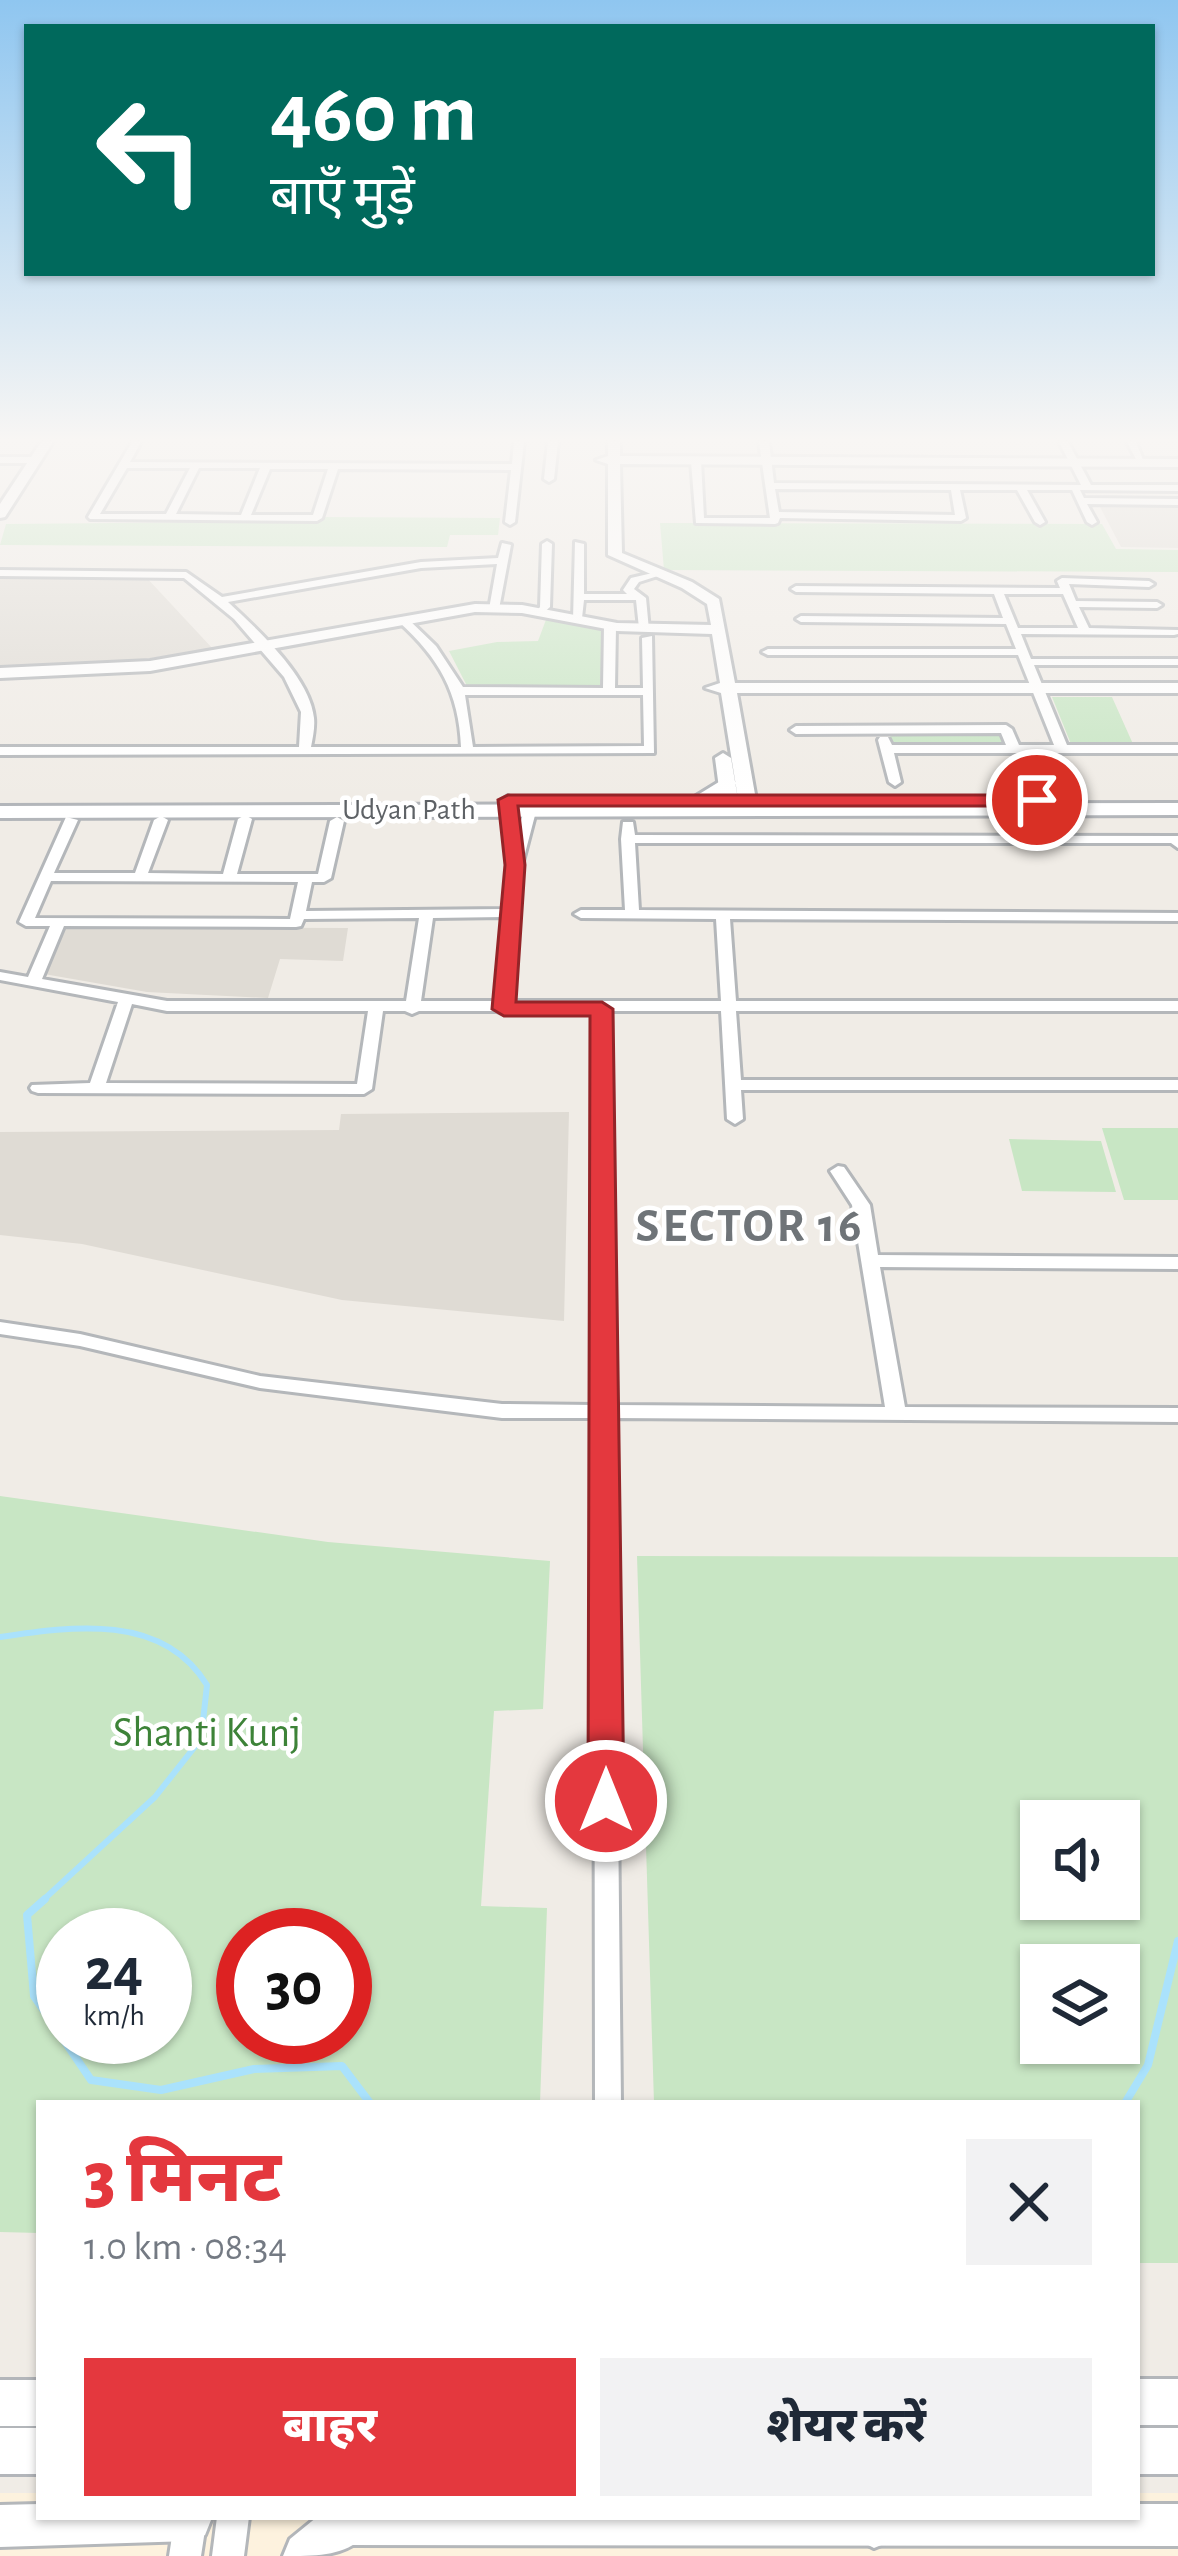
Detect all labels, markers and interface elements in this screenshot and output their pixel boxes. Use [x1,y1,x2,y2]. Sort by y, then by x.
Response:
icon: left [72,72,228,228]
text: 460 m [270,73,477,157]
text: बाएँ मुड़ें [270,171,415,225]
pin [986,749,1088,851]
icon: arrive [1004,767,1070,833]
street label: Udyan Path [342,795,476,825]
district label: SECTOR 16 [636,1203,864,1251]
park label: Shanti Kunj [113,1712,301,1754]
position arrow [543,1738,669,1864]
map controls [1020,1800,1140,2064]
button: sound [1020,1800,1140,1920]
speed limit sign: 30 [216,1908,372,2064]
text: 24 [85,1941,143,2001]
button: layers [1020,1944,1140,2064]
text: km/h [83,2001,145,2031]
button: close [966,2139,1092,2265]
text: 3 मिनट [84,2143,281,2215]
text: 1.0 km · 08:34 [84,2228,287,2267]
button: बाहर [84,2358,576,2496]
button: शेयर करें [600,2358,1092,2496]

